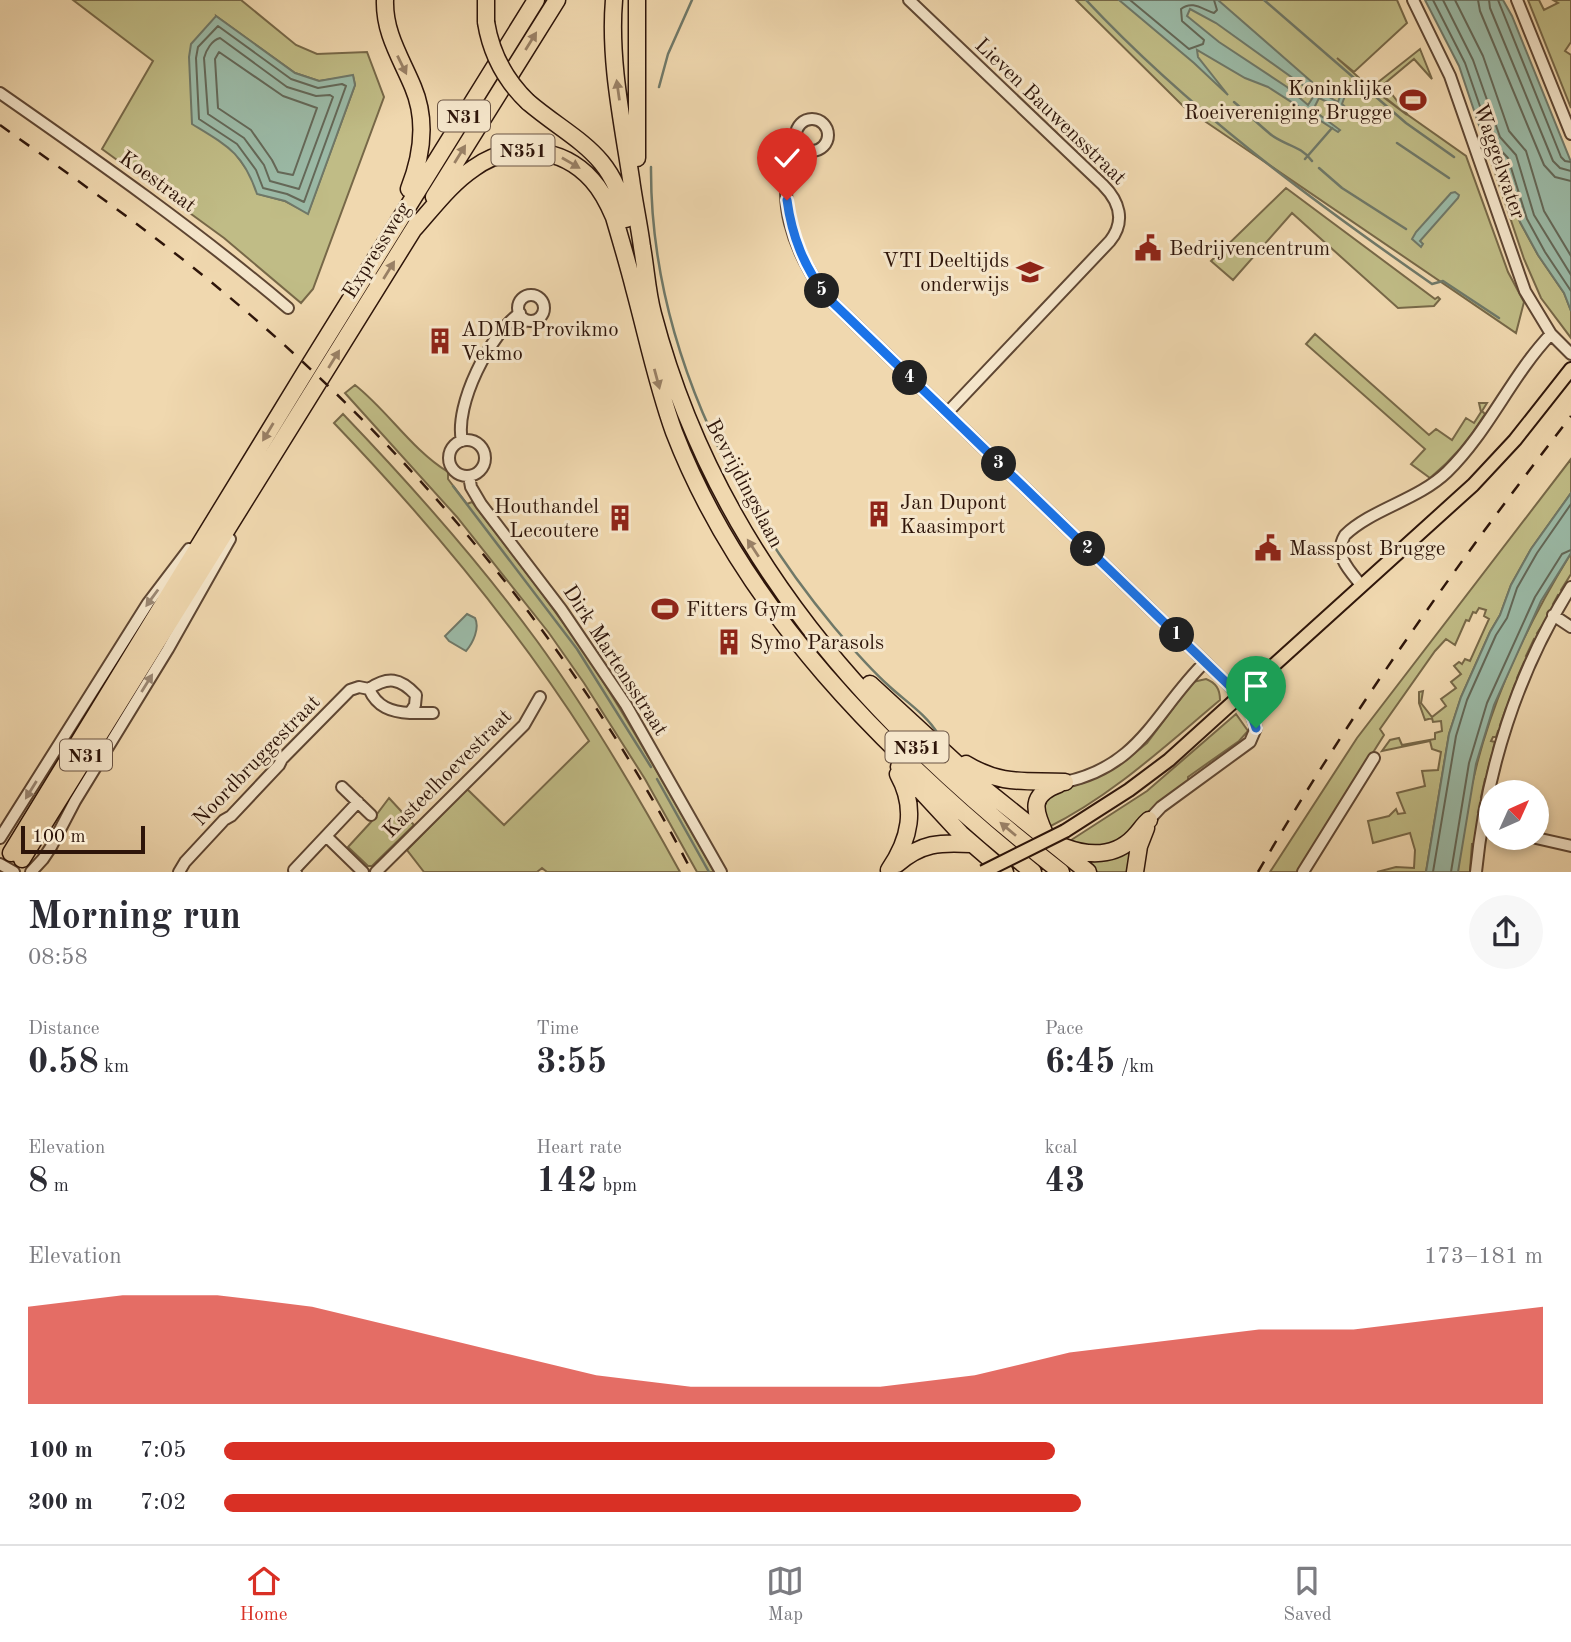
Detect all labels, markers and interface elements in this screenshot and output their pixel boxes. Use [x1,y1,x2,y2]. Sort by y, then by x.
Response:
one-way arrow [524,31,537,51]
street label: Lieven Bauwensstraat [970,35,1130,189]
one-way arrow [397,55,408,75]
one-way arrow [612,79,623,101]
place label: Koninklijke Roeivereniging Brugge [1184,79,1392,124]
sports icon: Koninklijke Roeivereniging Brugge [1398,85,1428,115]
road number: N31 [438,100,490,132]
street label: Waggelwater [1469,101,1528,222]
pin [757,128,817,200]
road number: N351 [491,134,554,166]
icon: check [768,139,806,177]
one-way arrow [454,144,466,163]
street label: Koestraat [115,148,199,217]
one-way arrow [561,157,580,169]
street label: Expressweg [339,198,415,303]
public building icon: Bedrijvencentrum [1133,233,1163,263]
place label: Bedrijvencentrum [1169,239,1330,260]
place label: VTI Deeltijds onderwijs [882,251,1009,296]
school or university icon: VTI Deeltijds onderwijs [1015,257,1045,287]
one-way arrow [382,260,395,279]
pin: 5 [804,274,840,308]
text: 5 [816,281,827,300]
place label: ADMB Provikmo Vekmo [461,320,619,365]
building icon: ADMB Provikmo Vekmo [425,326,455,356]
one-way arrow [328,349,340,368]
pin: 4 [892,360,928,396]
text: 4 [904,368,915,387]
one-way arrow [653,369,663,390]
street label: Bevrijdingslaan [701,416,786,552]
one-way arrow [262,423,275,442]
pin: 3 [982,447,1016,482]
text: 3 [993,454,1004,473]
place label: Jan Dupont Kaasimport [900,493,1007,538]
place label: Houthandel Lecoutere [494,497,599,542]
building icon: Jan Dupont Kaasimport [864,499,894,529]
building icon: Houthandel Lecoutere [605,503,635,533]
pin: 2 [1070,532,1106,566]
public building icon: Masspost Brugge [1253,533,1283,563]
one-way arrow [746,538,759,558]
text: 2 [1082,539,1093,558]
place label: Masspost Brugge [1289,539,1446,560]
street label: Dirk Martensstraat [558,582,671,740]
one-way arrow [146,589,160,607]
sports icon: Fitters Gym [650,594,680,624]
place label: Fitters Gym [686,600,797,621]
pin: 1 [1160,618,1194,652]
text: 1 [1171,625,1182,644]
building icon: Symo Parasols [714,627,744,657]
place label: Symo Parasols [750,633,884,654]
pin [1226,656,1286,728]
icon: arrive [1237,667,1275,705]
one-way arrow [140,673,153,693]
street label: Noordbruggestraat [190,692,325,830]
street label: Kasteelhoevestraat [380,706,516,842]
road number: N351 [886,732,948,762]
road number: N31 [60,740,112,770]
north arrow [1479,780,1549,850]
map controls [1479,780,1549,850]
one-way arrow [25,781,38,800]
one-way arrow [999,822,1016,837]
scale bar [21,823,145,855]
text: 100 m [32,828,85,847]
button: share [1469,895,1543,969]
text: Morning run [28,899,241,937]
text: 08:58 [28,946,88,969]
text: Distance [28,1020,100,1039]
text: Time [536,1020,579,1039]
text: Pace [1045,1020,1083,1039]
text: 0.58 [28,1045,99,1080]
text: 3:55 [536,1045,607,1080]
text: 6:45 [1045,1045,1115,1080]
text: km [99,1058,129,1077]
text: /km [1115,1058,1154,1077]
text: Elevation [28,1139,105,1158]
text: Heart rate [536,1139,622,1158]
text: kcal [1045,1139,1077,1158]
text: 8 [28,1164,48,1199]
text: 142 [536,1164,597,1199]
text: 43 [1045,1164,1085,1199]
text: m [48,1177,69,1196]
text: bpm [597,1177,637,1196]
text: Elevation [28,1245,122,1268]
text: 173–181 m [1424,1245,1543,1268]
text: 100 m [28,1439,93,1462]
text: 7:05 [140,1439,186,1462]
text: 200 m [28,1491,93,1514]
text: 7:02 [140,1491,186,1514]
tab: Home [239,1562,288,1627]
tab: Map [766,1562,804,1627]
tab: Saved [1283,1562,1332,1627]

